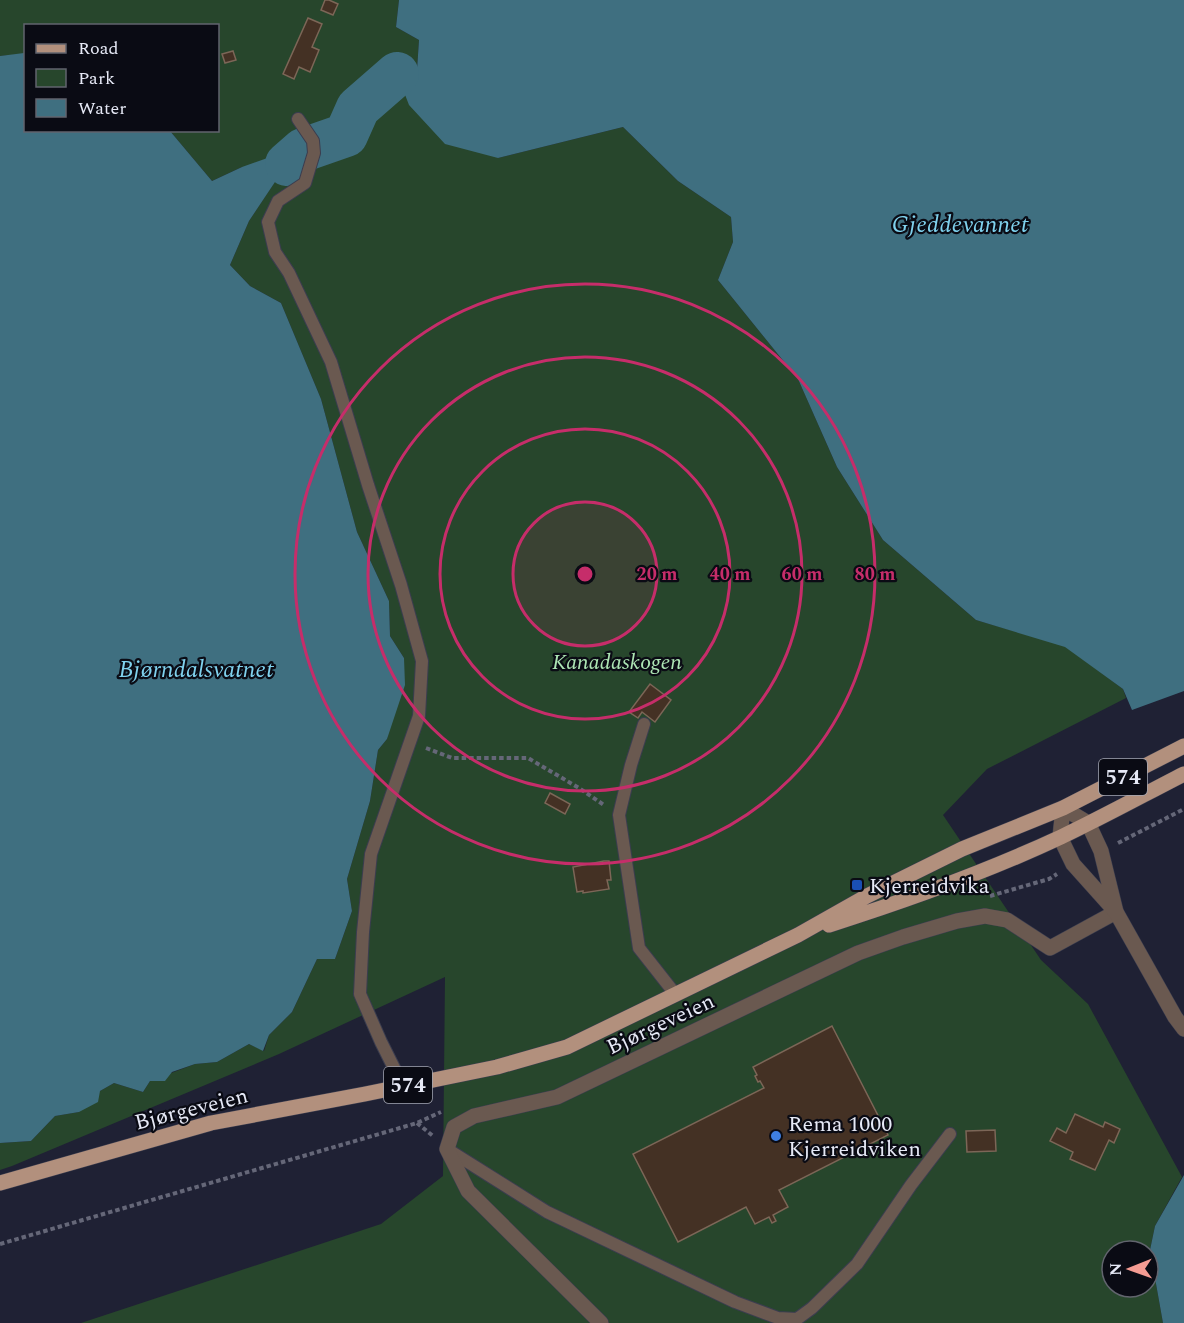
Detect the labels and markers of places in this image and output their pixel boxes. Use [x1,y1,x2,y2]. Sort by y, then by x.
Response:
centre of rings [575,564,595,584]
place label: Kjerreidvika [869,870,990,903]
marker: Kjerreidvika [850,878,864,892]
place label: Rema 1000 Kjerreidviken [788,1108,921,1166]
marker: Rema 1000 Kjerreidviken [769,1129,783,1143]

